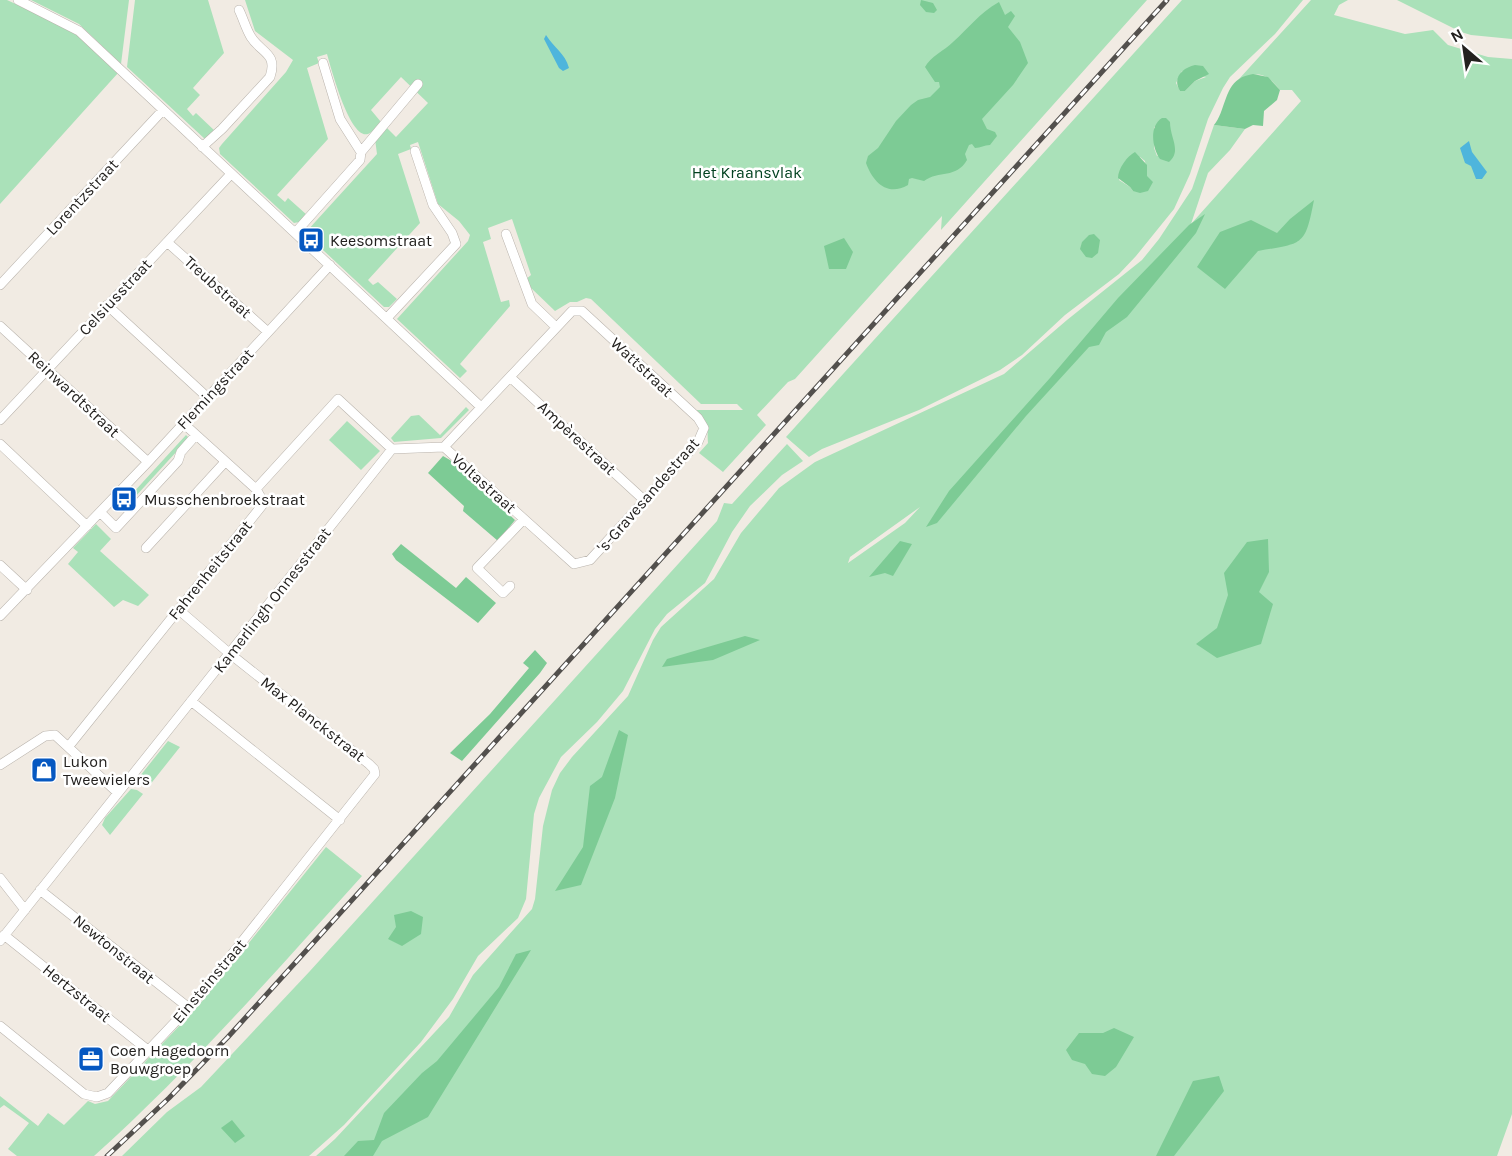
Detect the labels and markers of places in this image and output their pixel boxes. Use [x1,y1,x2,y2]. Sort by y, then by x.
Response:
bus stop icon: Keesomstraat [296,225,326,255]
place label: Keesomstraat [330,231,432,250]
bus stop icon: Musschenbroekstraat [109,484,139,514]
place label: Musschenbroekstraat [144,490,305,509]
place label: Lukon Tweewielers [63,752,150,789]
shop icon: Lukon Tweewielers [29,755,59,785]
place label: Coen Hagedoorn Bouwgroep [110,1041,229,1078]
office icon: Coen Hagedoorn Bouwgroep [76,1044,106,1074]

